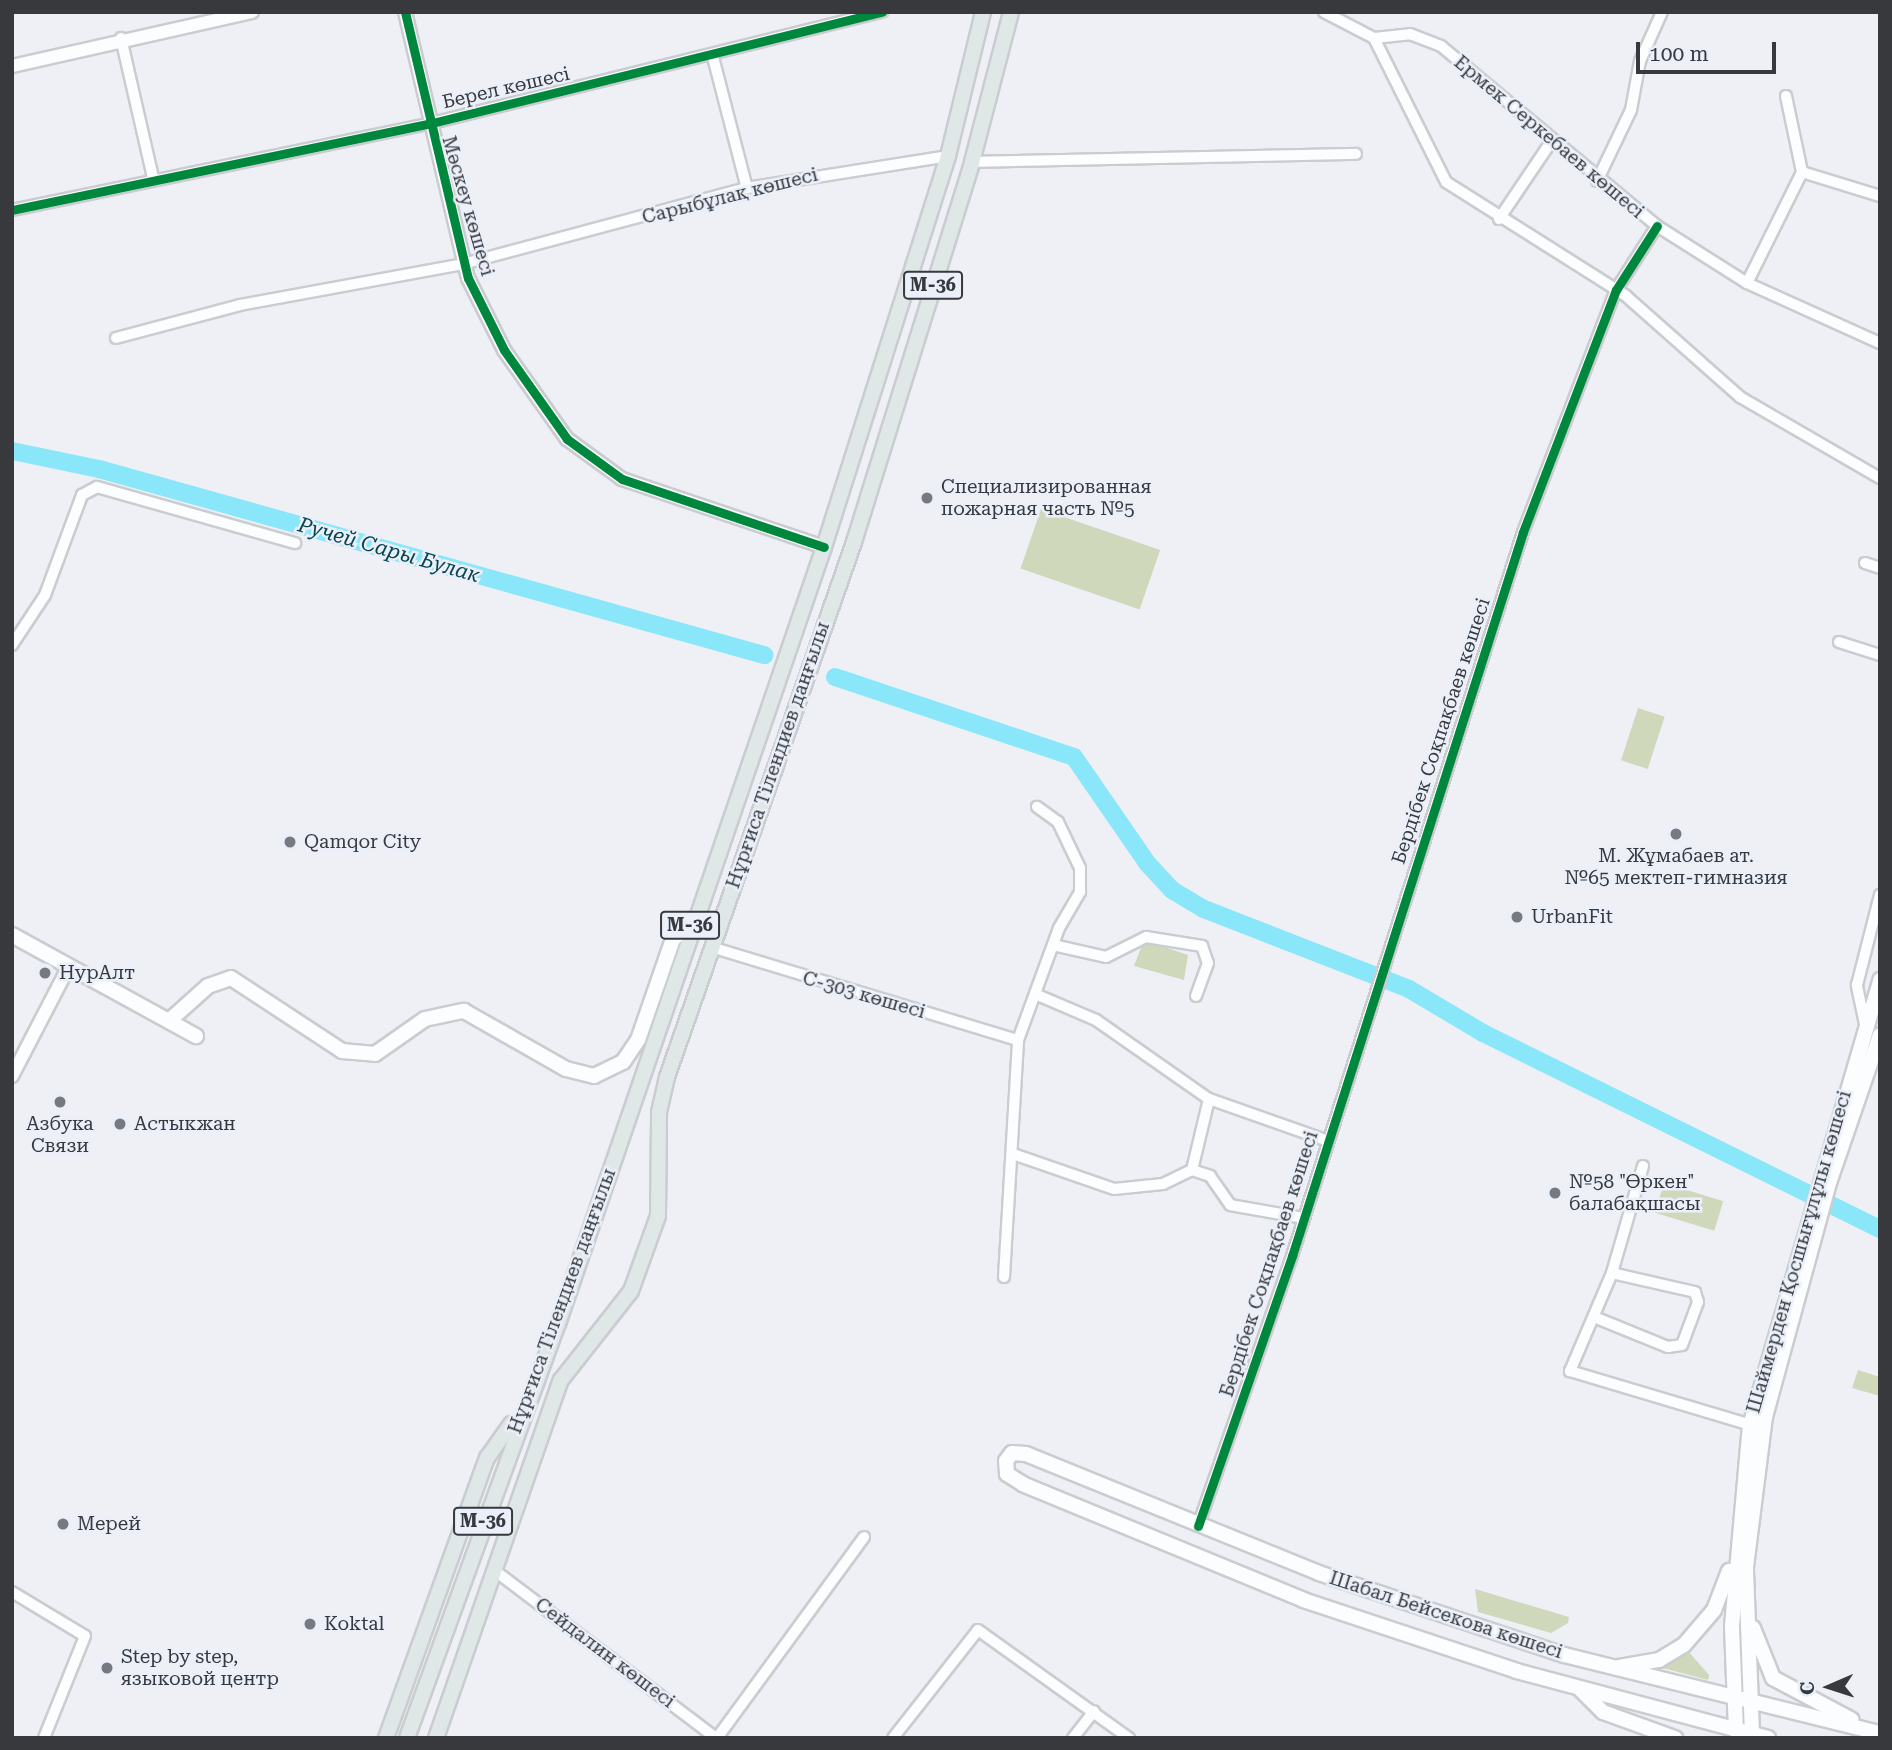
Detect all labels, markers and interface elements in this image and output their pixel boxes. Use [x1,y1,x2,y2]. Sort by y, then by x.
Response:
scale bar [1640,28,1780,72]
text: 100 m [1649,42,1709,66]
street label: Ермек Серкебаев көшесі [1449,51,1649,223]
street label: Берел көшесі [440,62,572,114]
street label: Мәскеу көшесі [437,133,499,279]
street label: Сарыбұлақ көшесі [640,163,820,229]
road number: M-36 [902,270,964,300]
place label: Специализированная пожарная часть №5 [941,476,1151,520]
marker: Специализированная пожарная часть №5 [919,490,935,506]
water label: Ручей Сары Булак [295,512,483,588]
street label: Бердібек Соқпақбаев көшесі [1387,595,1495,867]
street label: Нұрғиса Тілендиев даңғылы [722,619,834,891]
marker: М. Жұмабаев ат. №65 мектеп-гимназия [1668,826,1684,842]
place label: Qamqor City [304,831,421,853]
marker: Qamqor City [282,834,298,850]
place label: М. Жұмабаев ат. №65 мектеп-гимназия [1564,845,1788,889]
place label: UrbanFit [1531,906,1613,928]
marker: UrbanFit [1509,909,1525,925]
road number: M-36 [658,910,722,940]
place label: НурАлт [59,962,135,984]
marker: НурАлт [37,965,53,981]
street label: С-303 көшесі [800,967,928,1023]
street label: Шаймерден Қосшығұлұлы көшесі [1742,1088,1856,1416]
marker: Азбука Связи [52,1094,68,1110]
place label: Азбука Связи [26,1113,94,1157]
place label: Астыкжан [134,1113,236,1135]
marker: Астыкжан [112,1116,128,1132]
street label: Бердібек Соқпақбаев көшесі [1215,1128,1323,1400]
street label: Нұрғиса Тілендиев даңғылы [503,1165,621,1437]
place label: №58 "Өркен" балабақшасы [1569,1171,1701,1215]
marker: №58 "Өркен" балабақшасы [1547,1185,1563,1201]
road number: M-36 [452,1506,514,1536]
place label: Мерей [77,1513,141,1535]
marker: Мерей [55,1516,71,1532]
street label: Шабал Бейсекова көшесі [1327,1566,1565,1664]
street label: Сейдалин көшесі [531,1593,679,1713]
place label: Koktal [324,1613,384,1635]
marker: Koktal [302,1616,318,1632]
place label: Step by step, языковой центр [121,1646,279,1690]
north arrow [1794,1652,1864,1722]
marker: Step by step, языковой центр [99,1660,115,1676]
text: С [1796,1681,1819,1695]

